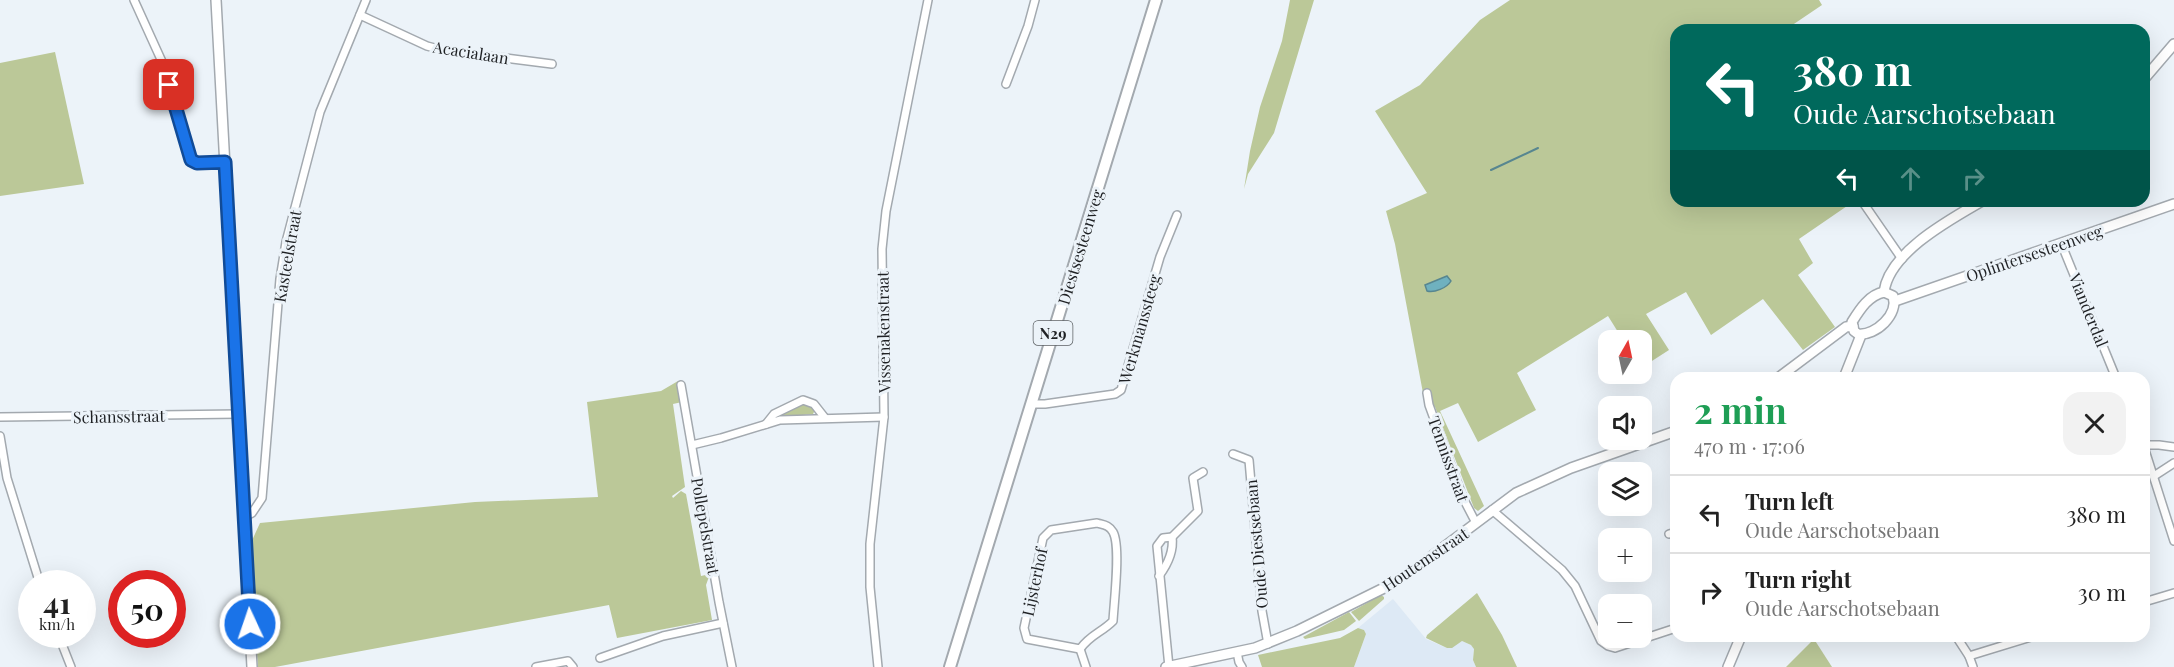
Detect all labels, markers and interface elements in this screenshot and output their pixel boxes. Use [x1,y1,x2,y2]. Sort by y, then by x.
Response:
street label: Acacialaan [431,36,511,68]
text: 380 m [1793,41,1912,97]
icon: left [1694,48,1772,126]
pin [143,59,194,110]
icon: arrive [152,68,185,101]
text: Oude Aarschotsebaan [1793,95,2056,131]
icon: left [1831,162,1864,195]
icon: ahead [1894,162,1927,195]
icon: right [1957,162,1990,195]
street label: Diestsesteenweg [1052,186,1108,307]
street label: Kasteelstraat [269,208,306,304]
street label: Oplintersesteenweg [1963,220,2106,286]
street label: Vianderdal [2064,269,2113,350]
street label: Vissenakenstraat [871,271,895,394]
street label: Werkmanssteeg [1113,271,1165,387]
road number: N29 [1034,321,1072,345]
north arrow [1598,330,1652,384]
map controls [1598,330,1652,648]
text: 2 min [1694,385,1787,433]
button: close [2063,392,2126,455]
button: sound [1598,396,1652,450]
street label: Schansstraat [73,405,166,427]
street label: Tennisstraat [1424,413,1474,505]
text: 470 m · 17:06 [1694,432,1805,459]
button: layers [1598,462,1652,516]
street label: Pollepelstraat [687,476,725,577]
street label: Oude Diestsebaan [1240,478,1272,609]
text: Turn left [1745,486,1834,516]
icon: left [1694,498,1727,531]
text: 380 m [2066,499,2126,529]
text: Oude Aarschotsebaan [1745,516,1940,543]
street label: Houtemstraat [1378,522,1472,595]
button: + [1598,528,1652,582]
street label: Lijsterhof [1016,544,1052,618]
text: Turn right [1745,564,1851,594]
speed limit sign: 50 [108,570,186,648]
icon: right [1694,576,1727,609]
text: 30 m [2078,577,2126,607]
text: 41 [43,582,71,622]
position arrow [218,592,282,656]
button: − [1598,594,1652,648]
text: Oude Aarschotsebaan [1745,594,1940,621]
text: km/h [39,614,75,634]

